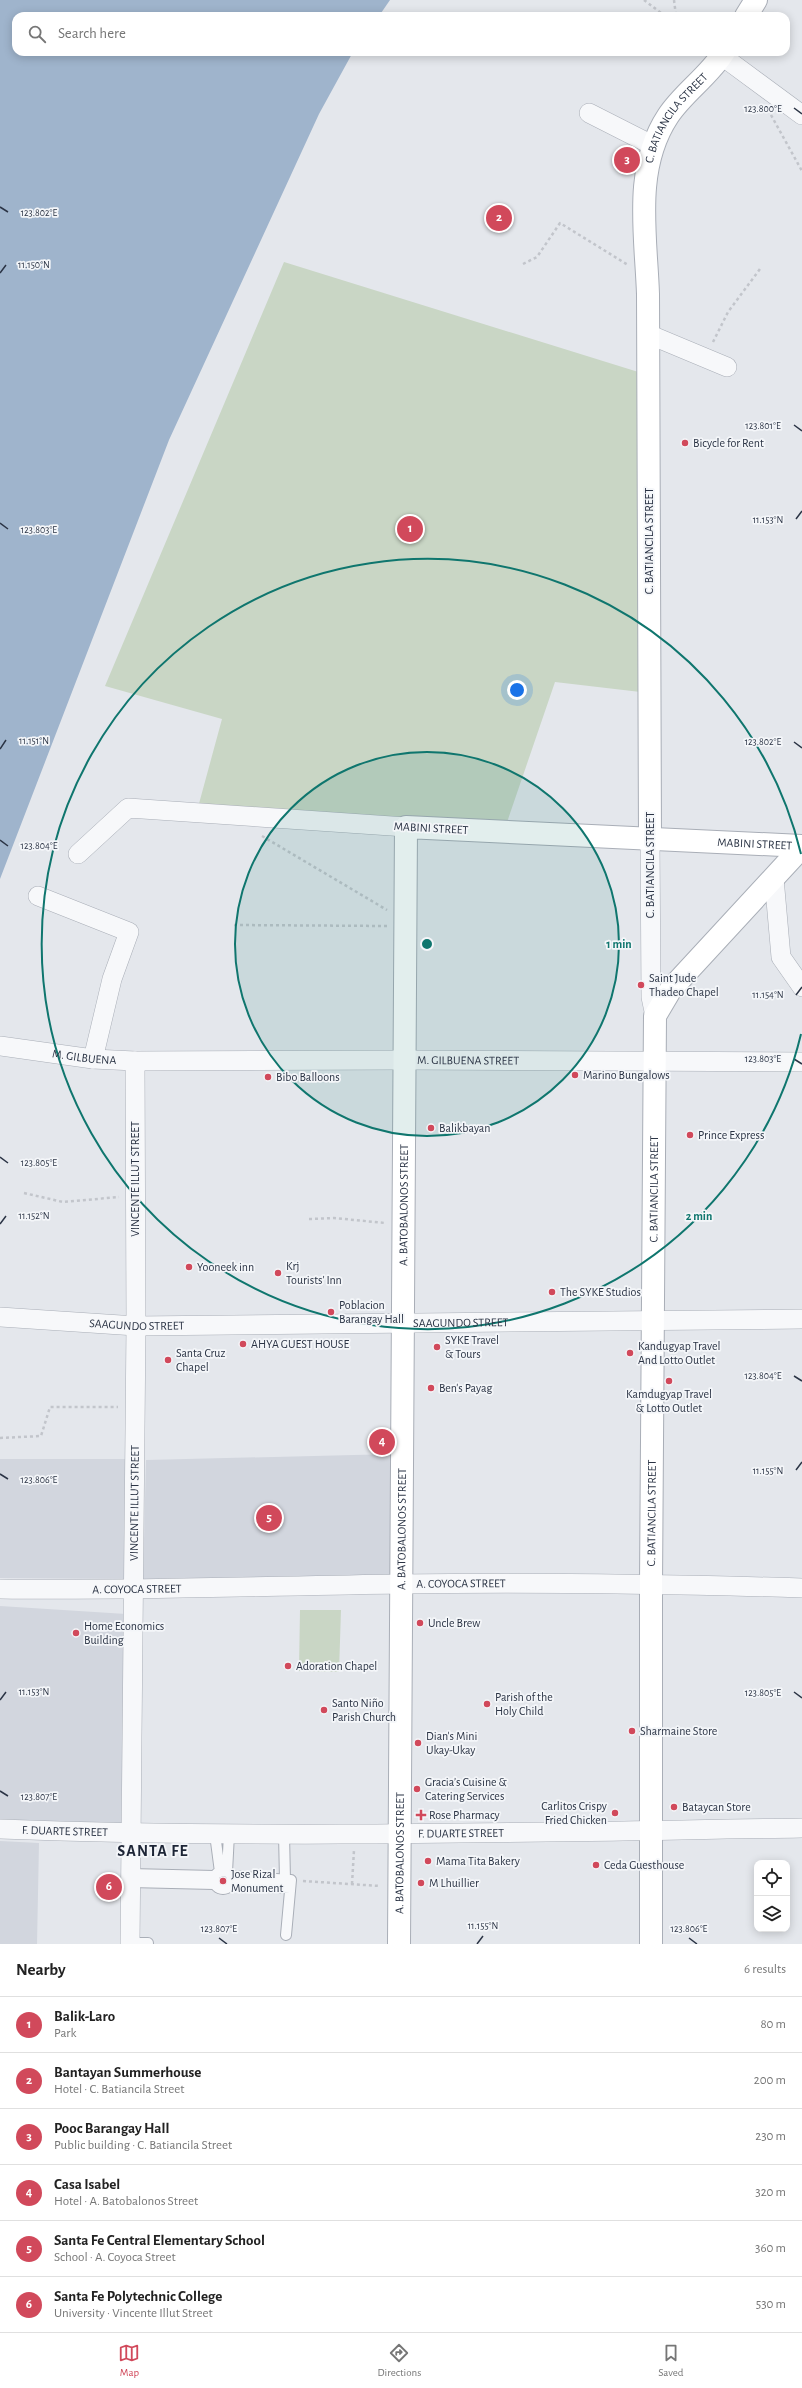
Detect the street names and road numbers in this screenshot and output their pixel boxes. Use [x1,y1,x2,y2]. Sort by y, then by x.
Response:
street label: C. BATIANCILA STREET [643,71,710,164]
street label: C. BATIANCILA STREET [643,488,655,594]
street label: C. BATIANCILA STREET [644,812,656,918]
street label: MABINI STREET [393,820,469,836]
street label: MABINI STREET [717,836,792,852]
street label: M. GILBUENA [51,1047,117,1066]
street label: M. GILBUENA STREET [417,1054,519,1067]
street label: VINCENTE ILLUT STREET [129,1121,141,1237]
street label: C. BATIANCILA STREET [647,1136,660,1242]
street label: A. BATOBALONOS STREET [397,1144,410,1266]
street label: SAAGUNDO STREET [413,1316,508,1329]
street label: SAAGUNDO STREET [89,1317,184,1332]
street label: VINCENTE ILLUT STREET [128,1445,141,1561]
street label: C. BATIANCILA STREET [645,1460,658,1566]
street label: A. BATOBALONOS STREET [395,1468,408,1590]
street label: A. COYOCA STREET [416,1577,506,1590]
street label: A. COYOCA STREET [92,1582,182,1595]
street label: A. BATOBALONOS STREET [393,1792,406,1914]
street label: F. DUARTE STREET [22,1824,108,1838]
street label: F. DUARTE STREET [418,1827,504,1840]

